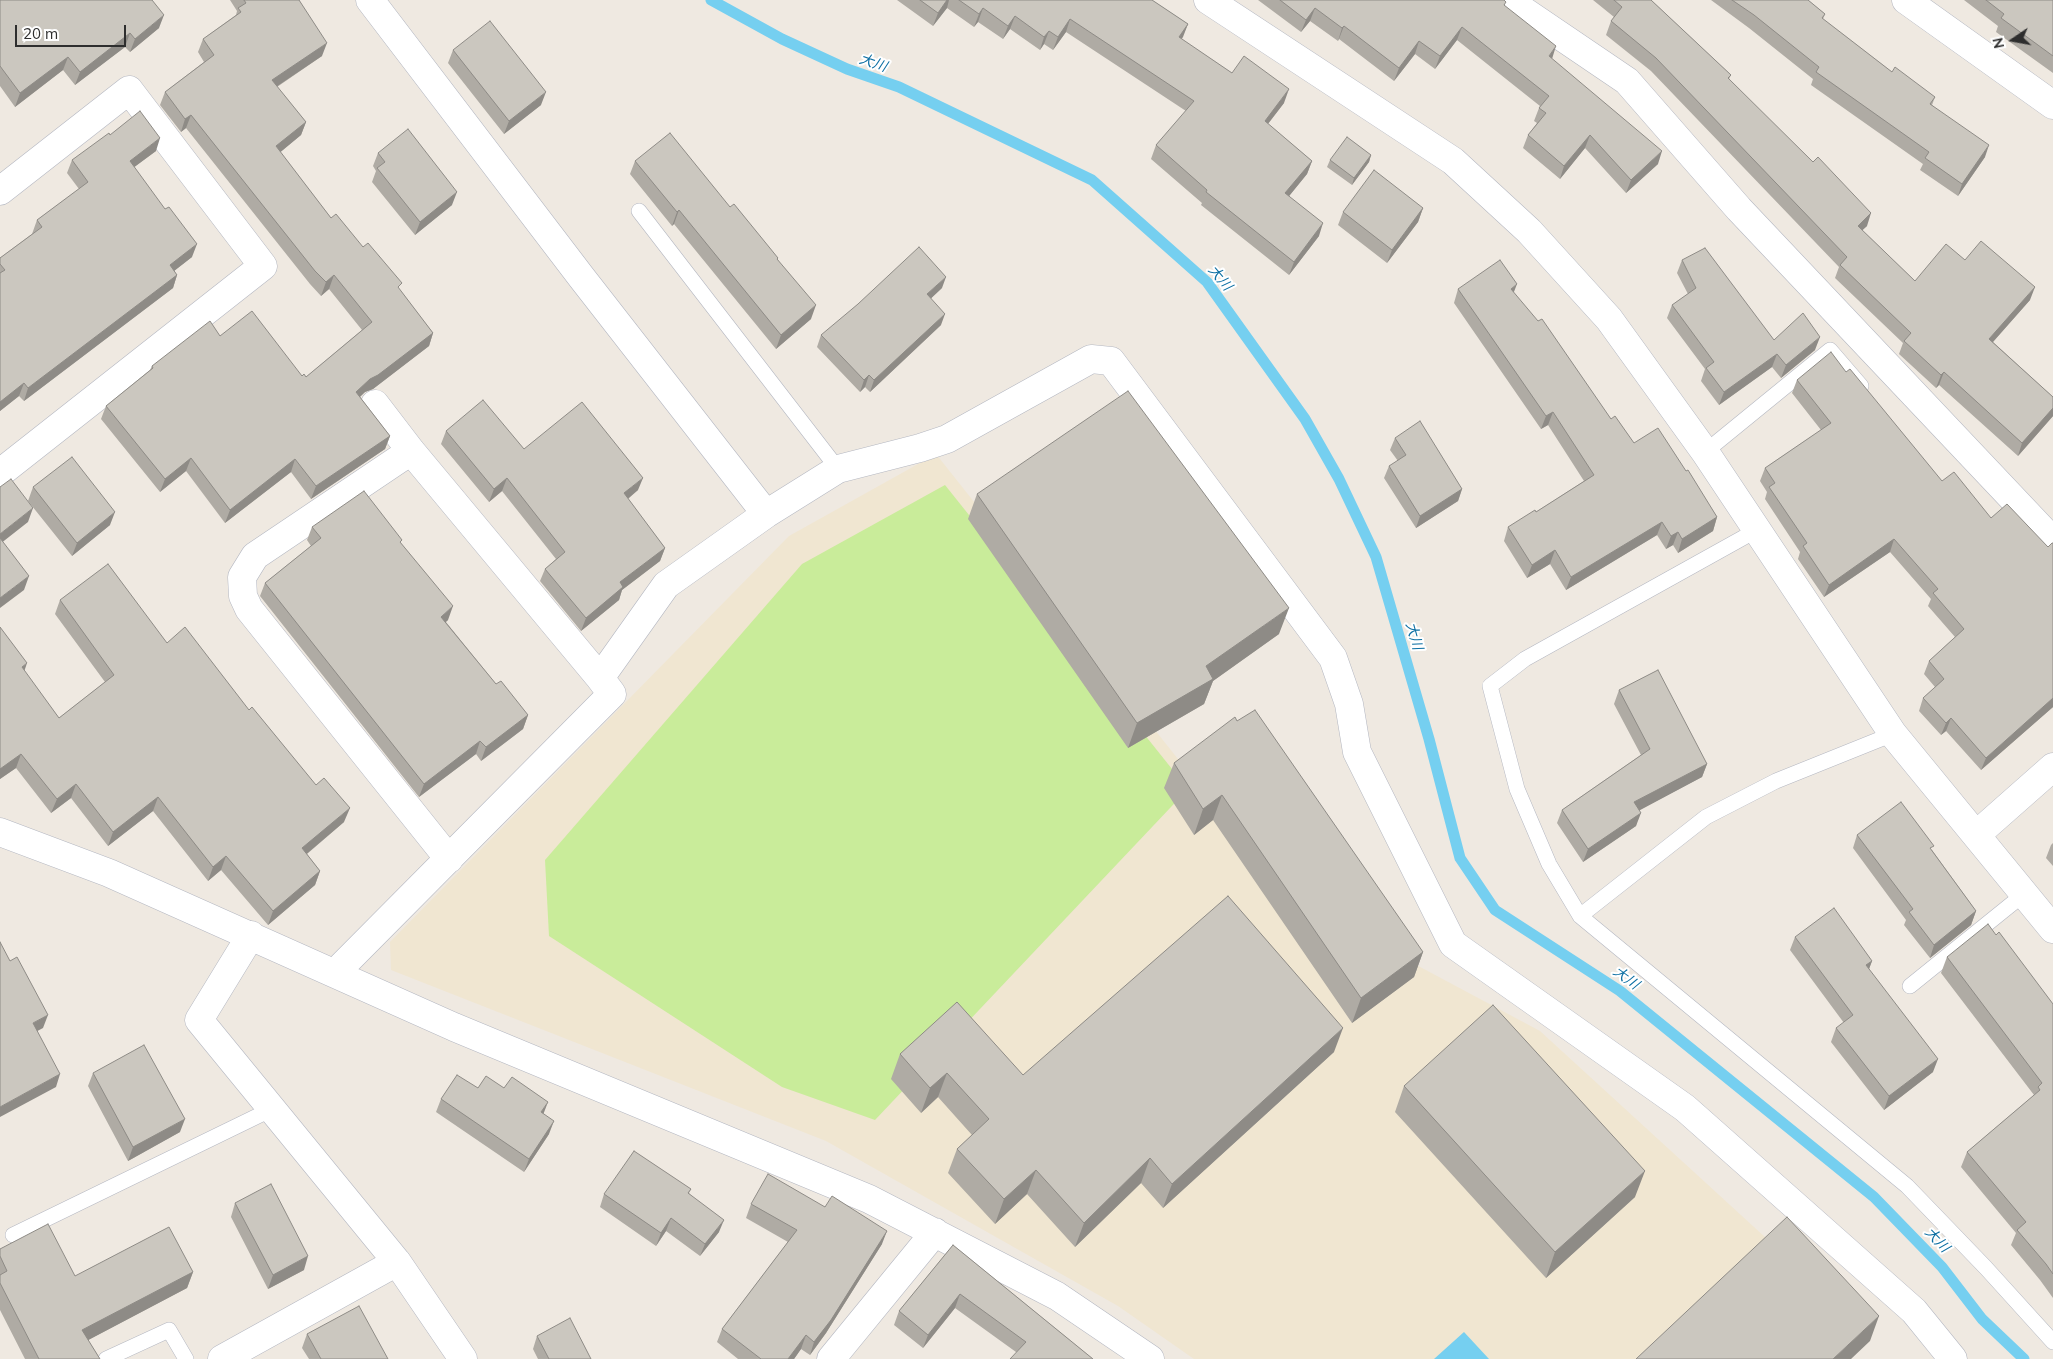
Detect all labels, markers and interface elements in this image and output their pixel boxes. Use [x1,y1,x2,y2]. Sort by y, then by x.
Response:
scale bar [18,15,129,47]
north arrow [1988,15,2038,65]
text: 20 m [23,24,58,43]
text: N [1988,36,2008,50]
water label: 大川 [857,50,889,76]
water label: 大川 [1205,262,1235,294]
water label: 大川 [1402,620,1426,652]
water label: 大川 [1610,963,1642,993]
water label: 大川 [1921,1224,1953,1256]

